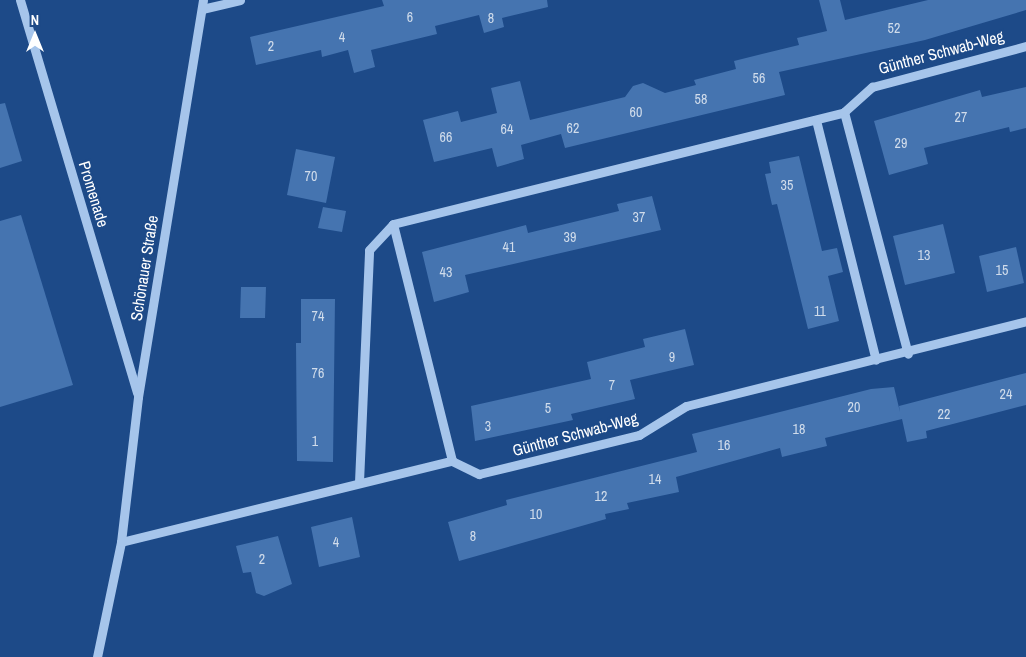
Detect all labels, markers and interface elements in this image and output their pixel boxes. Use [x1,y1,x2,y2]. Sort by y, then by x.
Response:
house number: 6 [407,9,413,25]
north arrow [10,10,60,60]
house number: 8 [488,10,494,26]
text: N [31,11,39,29]
house number: 52 [888,20,900,36]
street label: Günther Schwab-Weg [876,26,1006,78]
house number: 4 [339,29,345,45]
house number: 2 [268,38,274,54]
house number: 56 [753,70,765,86]
house number: 58 [695,91,707,107]
house number: 60 [630,104,642,120]
house number: 27 [955,109,967,125]
house number: 62 [567,120,579,136]
house number: 64 [501,121,513,137]
house number: 66 [440,129,452,145]
house number: 29 [895,135,907,151]
street label: Promenade [75,159,113,229]
house number: 70 [305,168,317,184]
house number: 35 [781,177,793,193]
house number: 37 [633,209,645,225]
street label: Schönauer Straße [126,214,162,322]
house number: 39 [564,229,576,245]
house number: 41 [503,239,515,255]
house number: 13 [918,247,930,263]
house number: 15 [996,262,1008,278]
house number: 43 [440,264,452,280]
house number: 11 [814,303,826,319]
house number: 74 [312,308,324,324]
house number: 9 [669,349,675,365]
house number: 76 [312,365,324,381]
house number: 7 [609,377,615,393]
house number: 24 [1000,386,1012,402]
house number: 20 [848,399,860,415]
house number: 5 [545,400,551,416]
house number: 22 [938,406,950,422]
street label: Günther Schwab-Weg [510,408,640,460]
house number: 3 [485,418,491,434]
house number: 18 [793,421,805,437]
house number: 1 [312,433,318,449]
house number: 16 [718,437,730,453]
house number: 14 [649,471,661,487]
house number: 12 [595,488,607,504]
house number: 10 [530,506,542,522]
house number: 8 [470,528,476,544]
house number: 4 [333,534,339,550]
house number: 2 [259,551,265,567]

